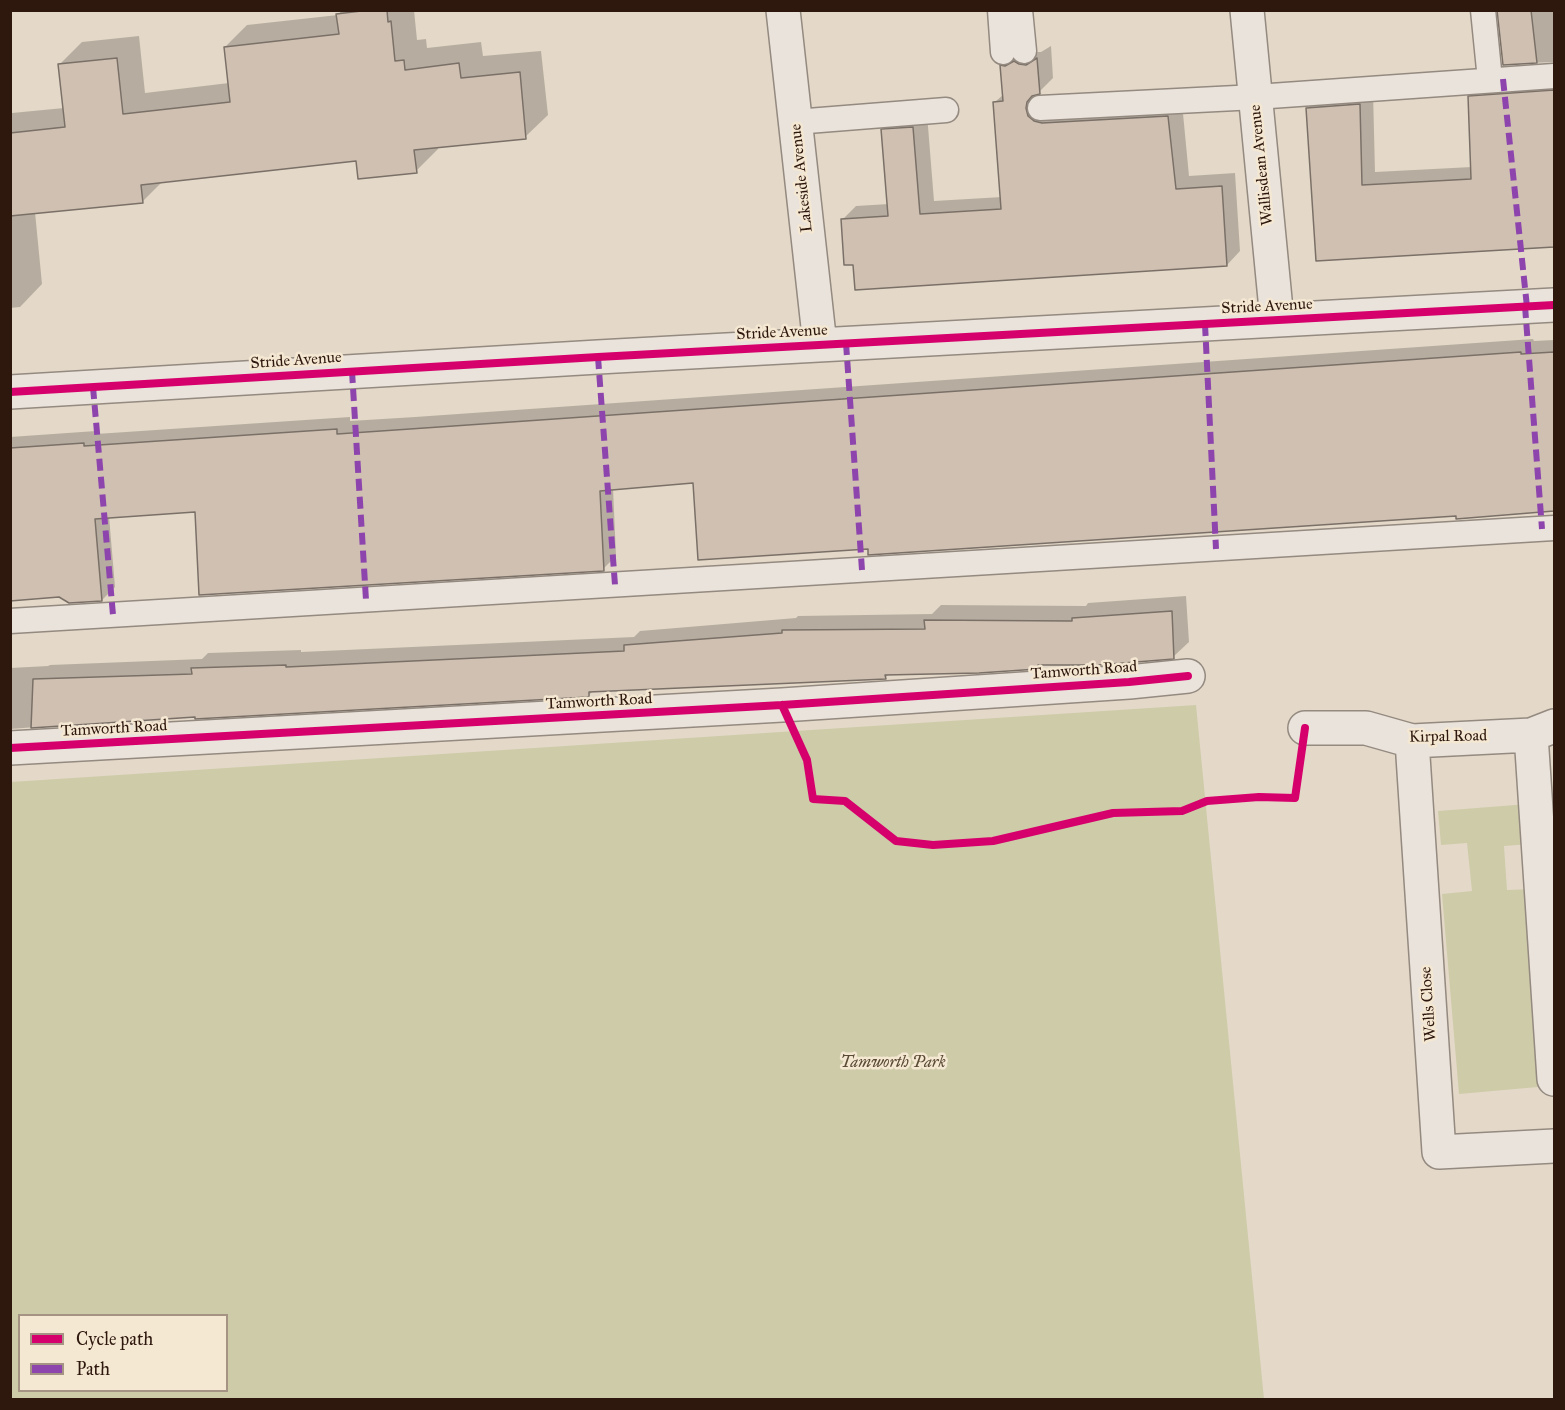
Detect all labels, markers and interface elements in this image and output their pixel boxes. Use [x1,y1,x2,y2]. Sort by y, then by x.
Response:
street label: Wallisdean Avenue [1246,103,1278,227]
street label: Lakeside Avenue [787,123,817,233]
street label: Stride Avenue [1221,295,1313,319]
street label: Stride Avenue [736,321,828,345]
street label: Stride Avenue [250,348,342,374]
street label: Tamworth Road [1030,658,1138,684]
street label: Tamworth Road [545,690,653,714]
street label: Tamworth Road [60,717,168,741]
street label: Kirpal Road [1409,727,1487,747]
street label: Wells Close [1417,966,1441,1042]
park label: Tamworth Park [840,1053,946,1073]
legend [18,1314,228,1392]
text: Cycle path [76,1328,153,1350]
text: Path [76,1358,110,1380]

